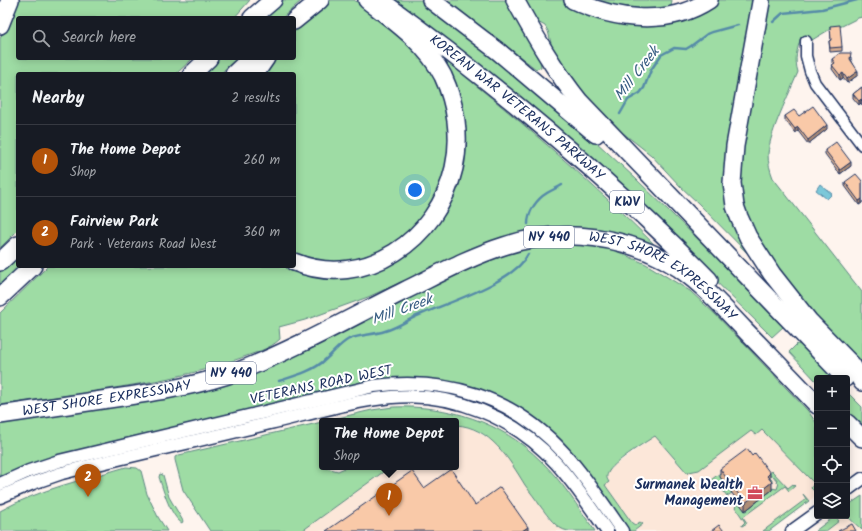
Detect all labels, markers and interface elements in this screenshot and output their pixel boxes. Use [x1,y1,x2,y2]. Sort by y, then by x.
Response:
search box [16,16,296,60]
text: Search here [62,26,136,50]
icon: search [30,27,52,49]
street label: KOREAN WAR VETERANS PARKWAY [424,29,610,187]
water label: Mill Creek [608,40,667,106]
text: Nearby [32,85,84,112]
text: 2 results [232,88,280,109]
text: The Home Depot [70,138,181,162]
text: 1 [43,150,47,171]
text: 260 m [243,150,280,171]
text: Shop [70,162,96,183]
your location [405,180,425,200]
road number: KWV [610,191,644,213]
text: Fairview Park [70,210,158,234]
text: 2 [41,222,49,243]
text: 360 m [243,222,280,243]
road number: NY 440 [524,226,574,248]
street label: WEST SHORE EXPRESSWAY [588,226,743,327]
text: Park · Veterans Road West [70,234,217,255]
water label: Mill Creek [368,287,438,332]
street label: VETERANS ROAD WEST [248,359,395,411]
road number: NY 440 [206,362,256,384]
street label: WEST SHORE EXPRESSWAY [21,374,194,423]
map controls [814,375,850,519]
button: + [814,375,850,411]
button: − [814,411,850,447]
popup [319,418,459,470]
text: The Home Depot [334,422,444,446]
text: Shop [334,446,360,467]
button: locate [814,447,850,483]
pin: 2 [75,464,101,497]
place label: Surmanek Wealth Management [635,474,744,512]
pin: 1 [376,483,402,516]
button: layers [814,483,850,519]
office icon: Surmanek Wealth Management [746,484,764,502]

